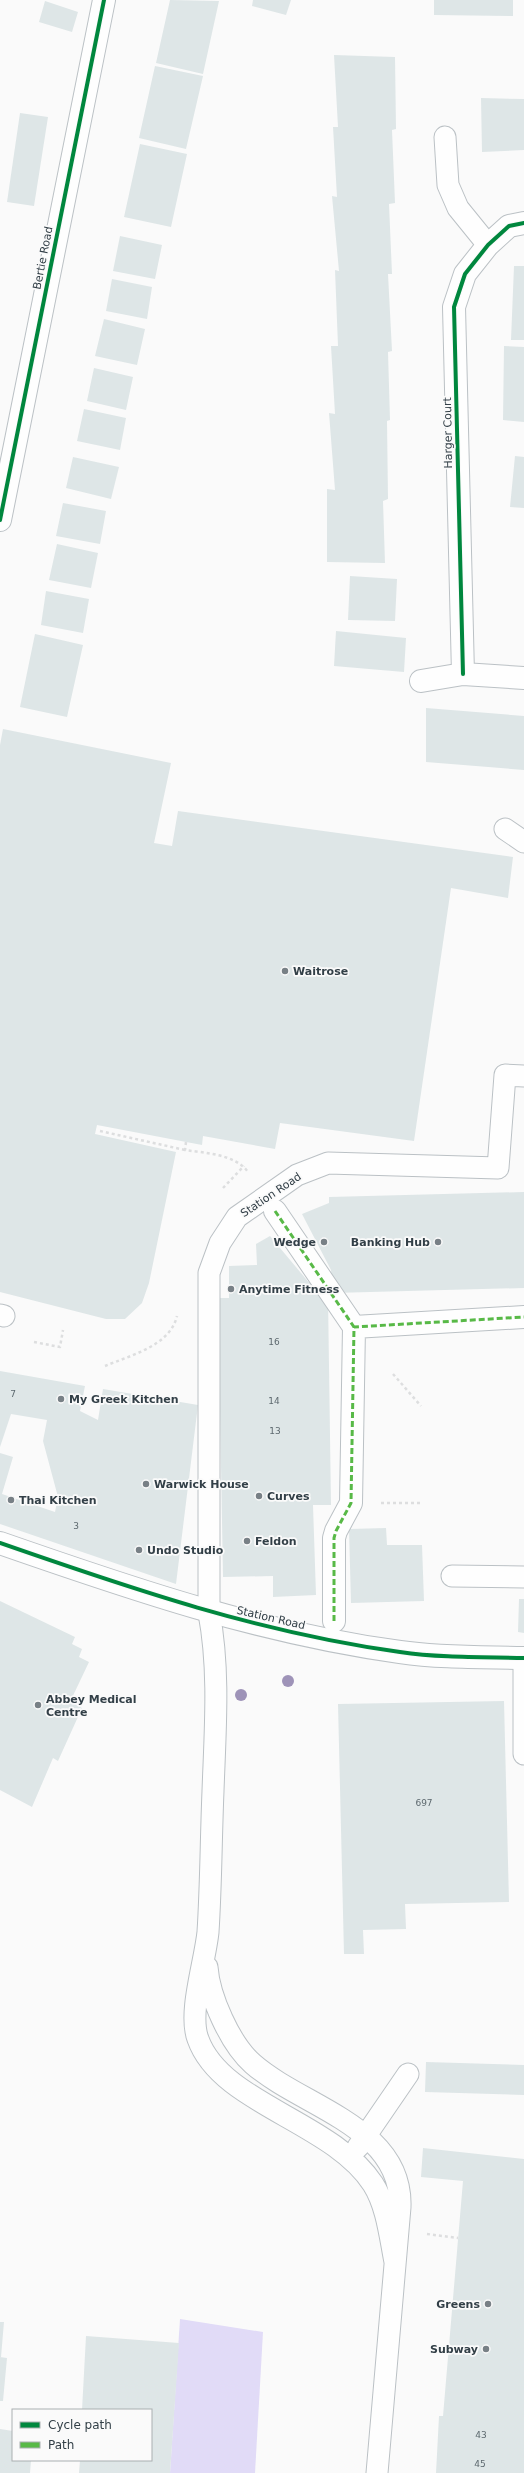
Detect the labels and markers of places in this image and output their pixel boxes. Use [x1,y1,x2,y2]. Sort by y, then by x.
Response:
place label: Waitrose [293,965,348,978]
marker: Waitrose [280,966,290,976]
place label: Wedge [274,1236,316,1249]
place label: Banking Hub [351,1236,430,1249]
marker: Wedge [319,1237,329,1247]
marker: Banking Hub [433,1237,443,1247]
place label: Anytime Fitness [239,1283,340,1296]
marker: Anytime Fitness [226,1284,236,1294]
place label: My Greek Kitchen [69,1393,179,1406]
marker: My Greek Kitchen [56,1394,66,1404]
place label: Warwick House [154,1478,249,1491]
marker: Warwick House [141,1479,151,1489]
place label: Curves [267,1490,310,1503]
marker: Curves [254,1491,264,1501]
place label: Thai Kitchen [19,1494,97,1507]
marker: Thai Kitchen [6,1495,16,1505]
place label: Feldon [255,1535,297,1548]
marker: Feldon [242,1536,252,1546]
place label: Undo Studio [147,1544,224,1557]
marker: Undo Studio [134,1545,144,1555]
place label: Abbey Medical Centre [46,1693,137,1719]
marker: Abbey Medical Centre [33,1700,43,1710]
place label: Greens [436,2298,480,2311]
marker: Greens [483,2299,493,2309]
place label: Subway [430,2343,478,2356]
marker: Subway [481,2344,491,2354]

